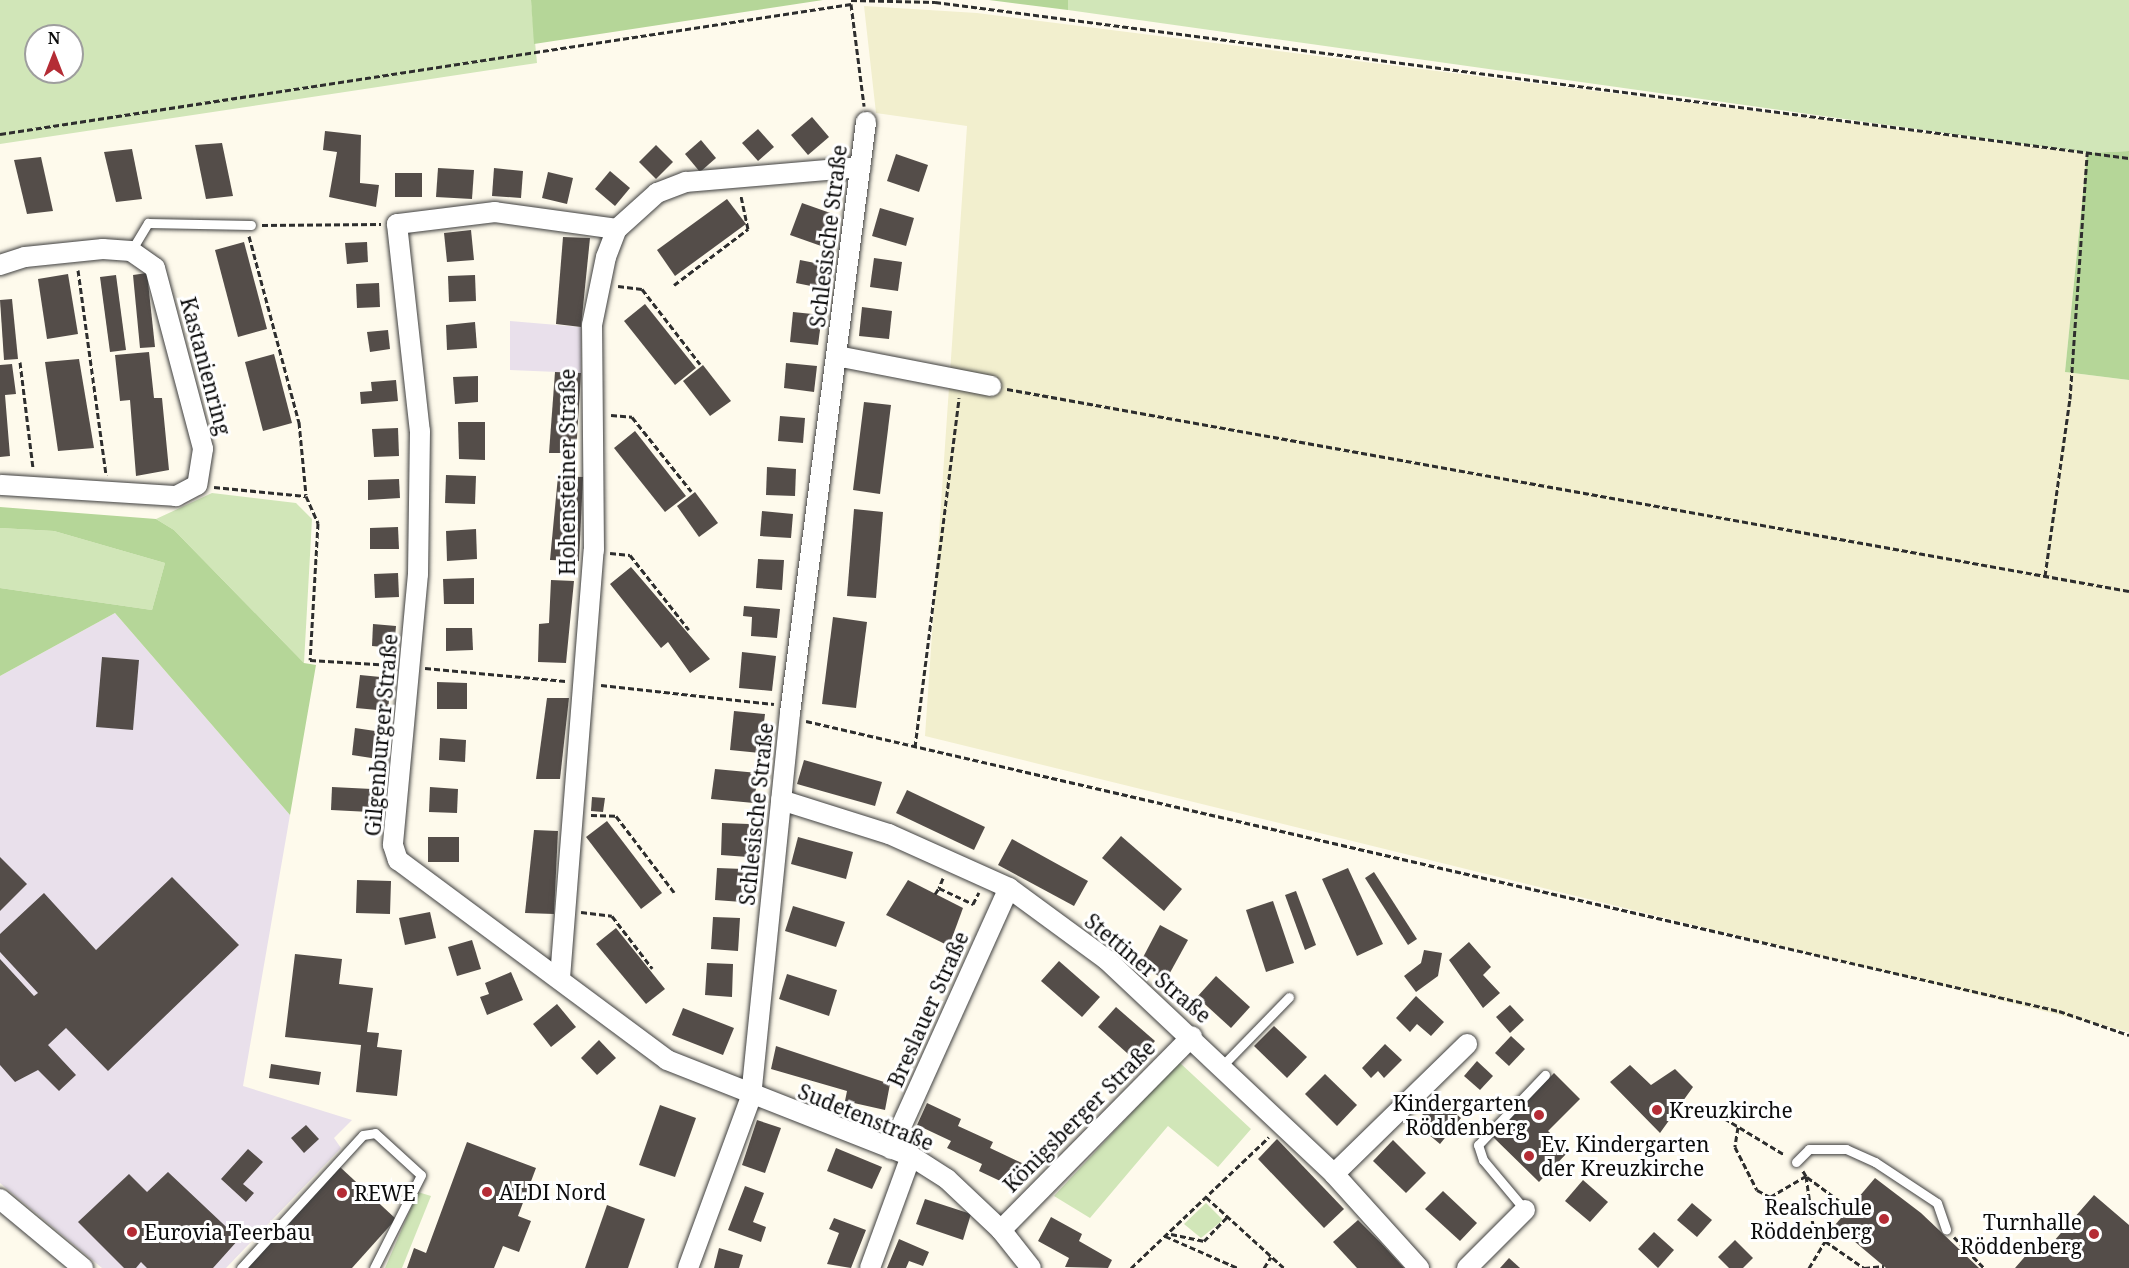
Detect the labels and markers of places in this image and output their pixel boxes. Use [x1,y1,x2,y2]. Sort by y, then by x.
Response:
place label: Kindergarten Röddenberg [1393,1090,1527,1140]
place label: Kreuzkirche [1669,1097,1793,1123]
marker: Kreuzkirche [1650,1103,1664,1117]
marker: Kindergarten Röddenberg [1532,1108,1546,1122]
place label: Ev. Kindergarten der Kreuzkirche [1541,1131,1710,1181]
marker: Ev. Kindergarten der Kreuzkirche [1522,1149,1536,1163]
place label: ALDI Nord [499,1179,606,1205]
place label: REWE [354,1180,416,1206]
marker: ALDI Nord [480,1185,494,1199]
marker: REWE [335,1186,349,1200]
place label: Realschule Röddenberg [1750,1194,1872,1244]
place label: Turnhalle Röddenberg [1960,1209,2082,1259]
marker: Realschule Röddenberg [1877,1212,1891,1226]
place label: Eurovia Teerbau [144,1219,311,1245]
marker: Eurovia Teerbau [125,1225,139,1239]
marker: Turnhalle Röddenberg [2087,1227,2101,1241]

